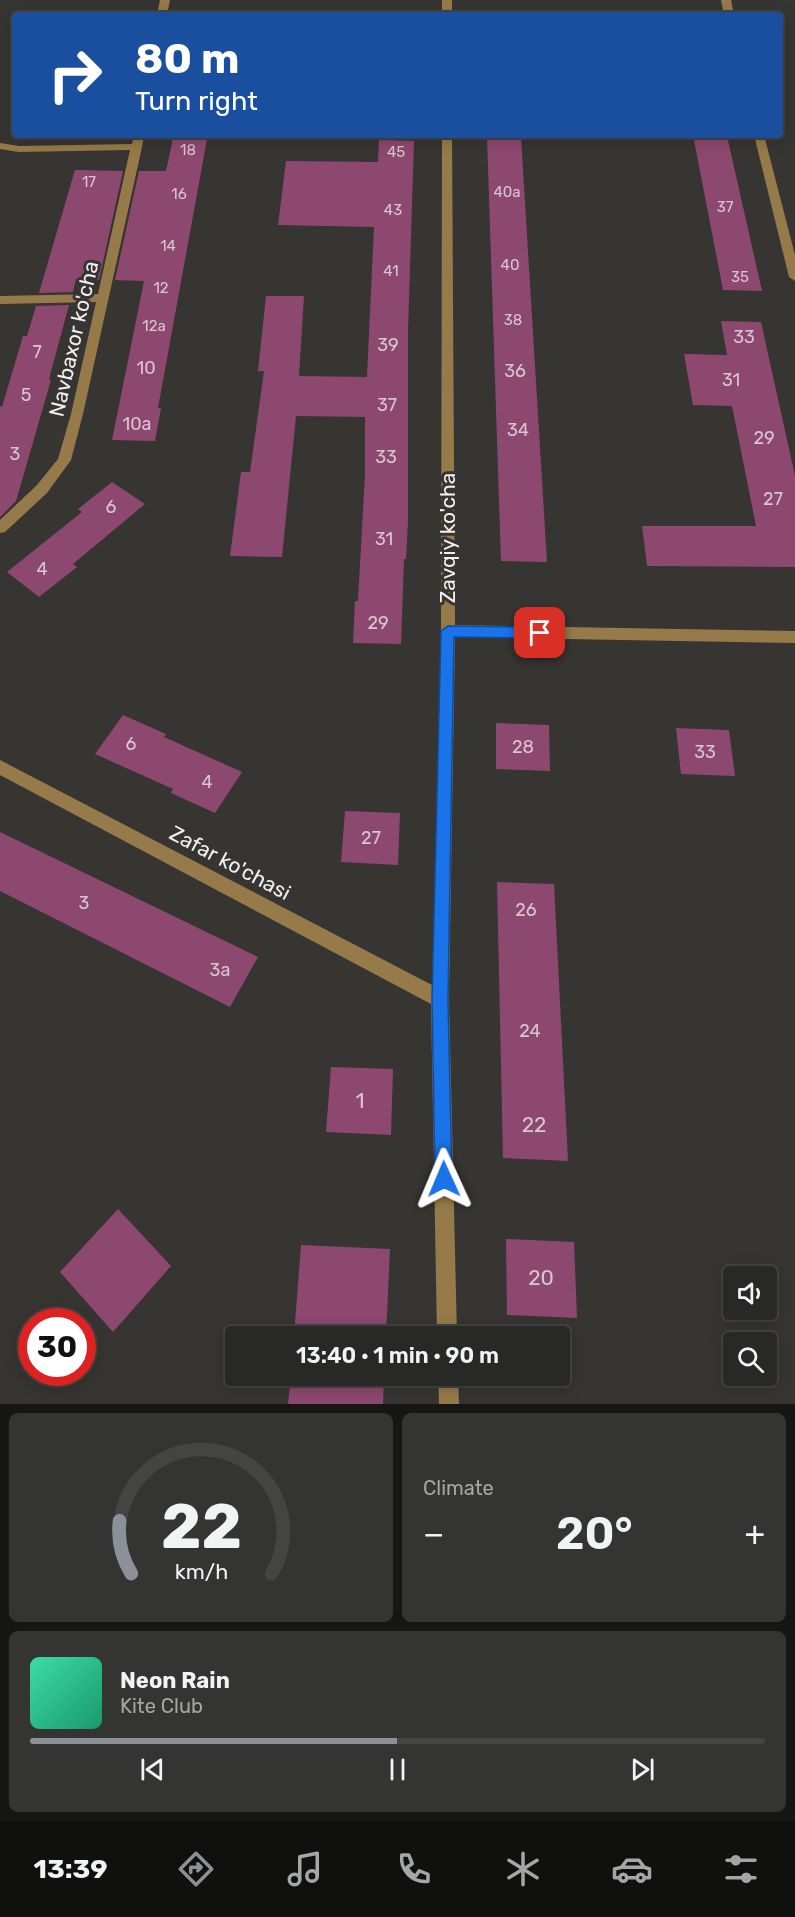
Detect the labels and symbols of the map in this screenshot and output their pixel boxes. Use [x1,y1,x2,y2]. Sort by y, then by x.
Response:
house number: 18 [180,141,196,159]
house number: 45 [387,143,405,161]
house number: 17 [82,173,96,191]
house number: 40a [493,183,521,201]
house number: 16 [171,185,187,203]
house number: 37 [717,198,734,216]
house number: 43 [384,201,402,219]
house number: 14 [160,237,176,255]
house number: 40 [501,256,519,274]
street label: Navbaxor ko'cha [43,259,104,419]
house number: 41 [383,262,399,280]
house number: 35 [731,268,749,286]
house number: 12 [153,279,169,297]
house number: 38 [504,311,522,329]
house number: 12a [142,317,166,335]
house number: 33 [733,326,755,348]
house number: 39 [377,334,399,356]
house number: 7 [32,341,42,363]
house number: 10 [136,357,156,379]
house number: 36 [504,360,526,382]
house number: 31 [722,369,740,391]
house number: 5 [21,384,31,406]
house number: 37 [377,394,397,416]
house number: 10a [122,413,152,435]
house number: 34 [507,419,529,441]
house number: 29 [753,427,775,449]
house number: 3 [10,443,20,465]
house number: 33 [375,446,397,468]
street label: Zavqiy ko'cha [435,473,460,603]
house number: 27 [763,488,783,510]
house number: 6 [106,496,117,518]
house number: 31 [375,528,393,550]
house number: 4 [36,558,48,580]
pin [514,607,565,658]
house number: 29 [367,612,389,634]
house number: 6 [126,733,137,755]
house number: 28 [512,736,534,758]
house number: 33 [694,741,716,763]
house number: 4 [201,771,213,793]
street label: Zafar ko'chasi [165,820,295,905]
house number: 27 [361,827,381,849]
house number: 3 [79,892,89,914]
house number: 26 [515,899,537,921]
house number: 3a [210,959,230,981]
house number: 24 [519,1020,541,1042]
house number: 1 [356,1088,365,1113]
house number: 22 [522,1112,546,1137]
position arrow [412,1147,476,1211]
house number: 20 [528,1265,554,1290]
speed limit sign: 30 [18,1308,96,1386]

